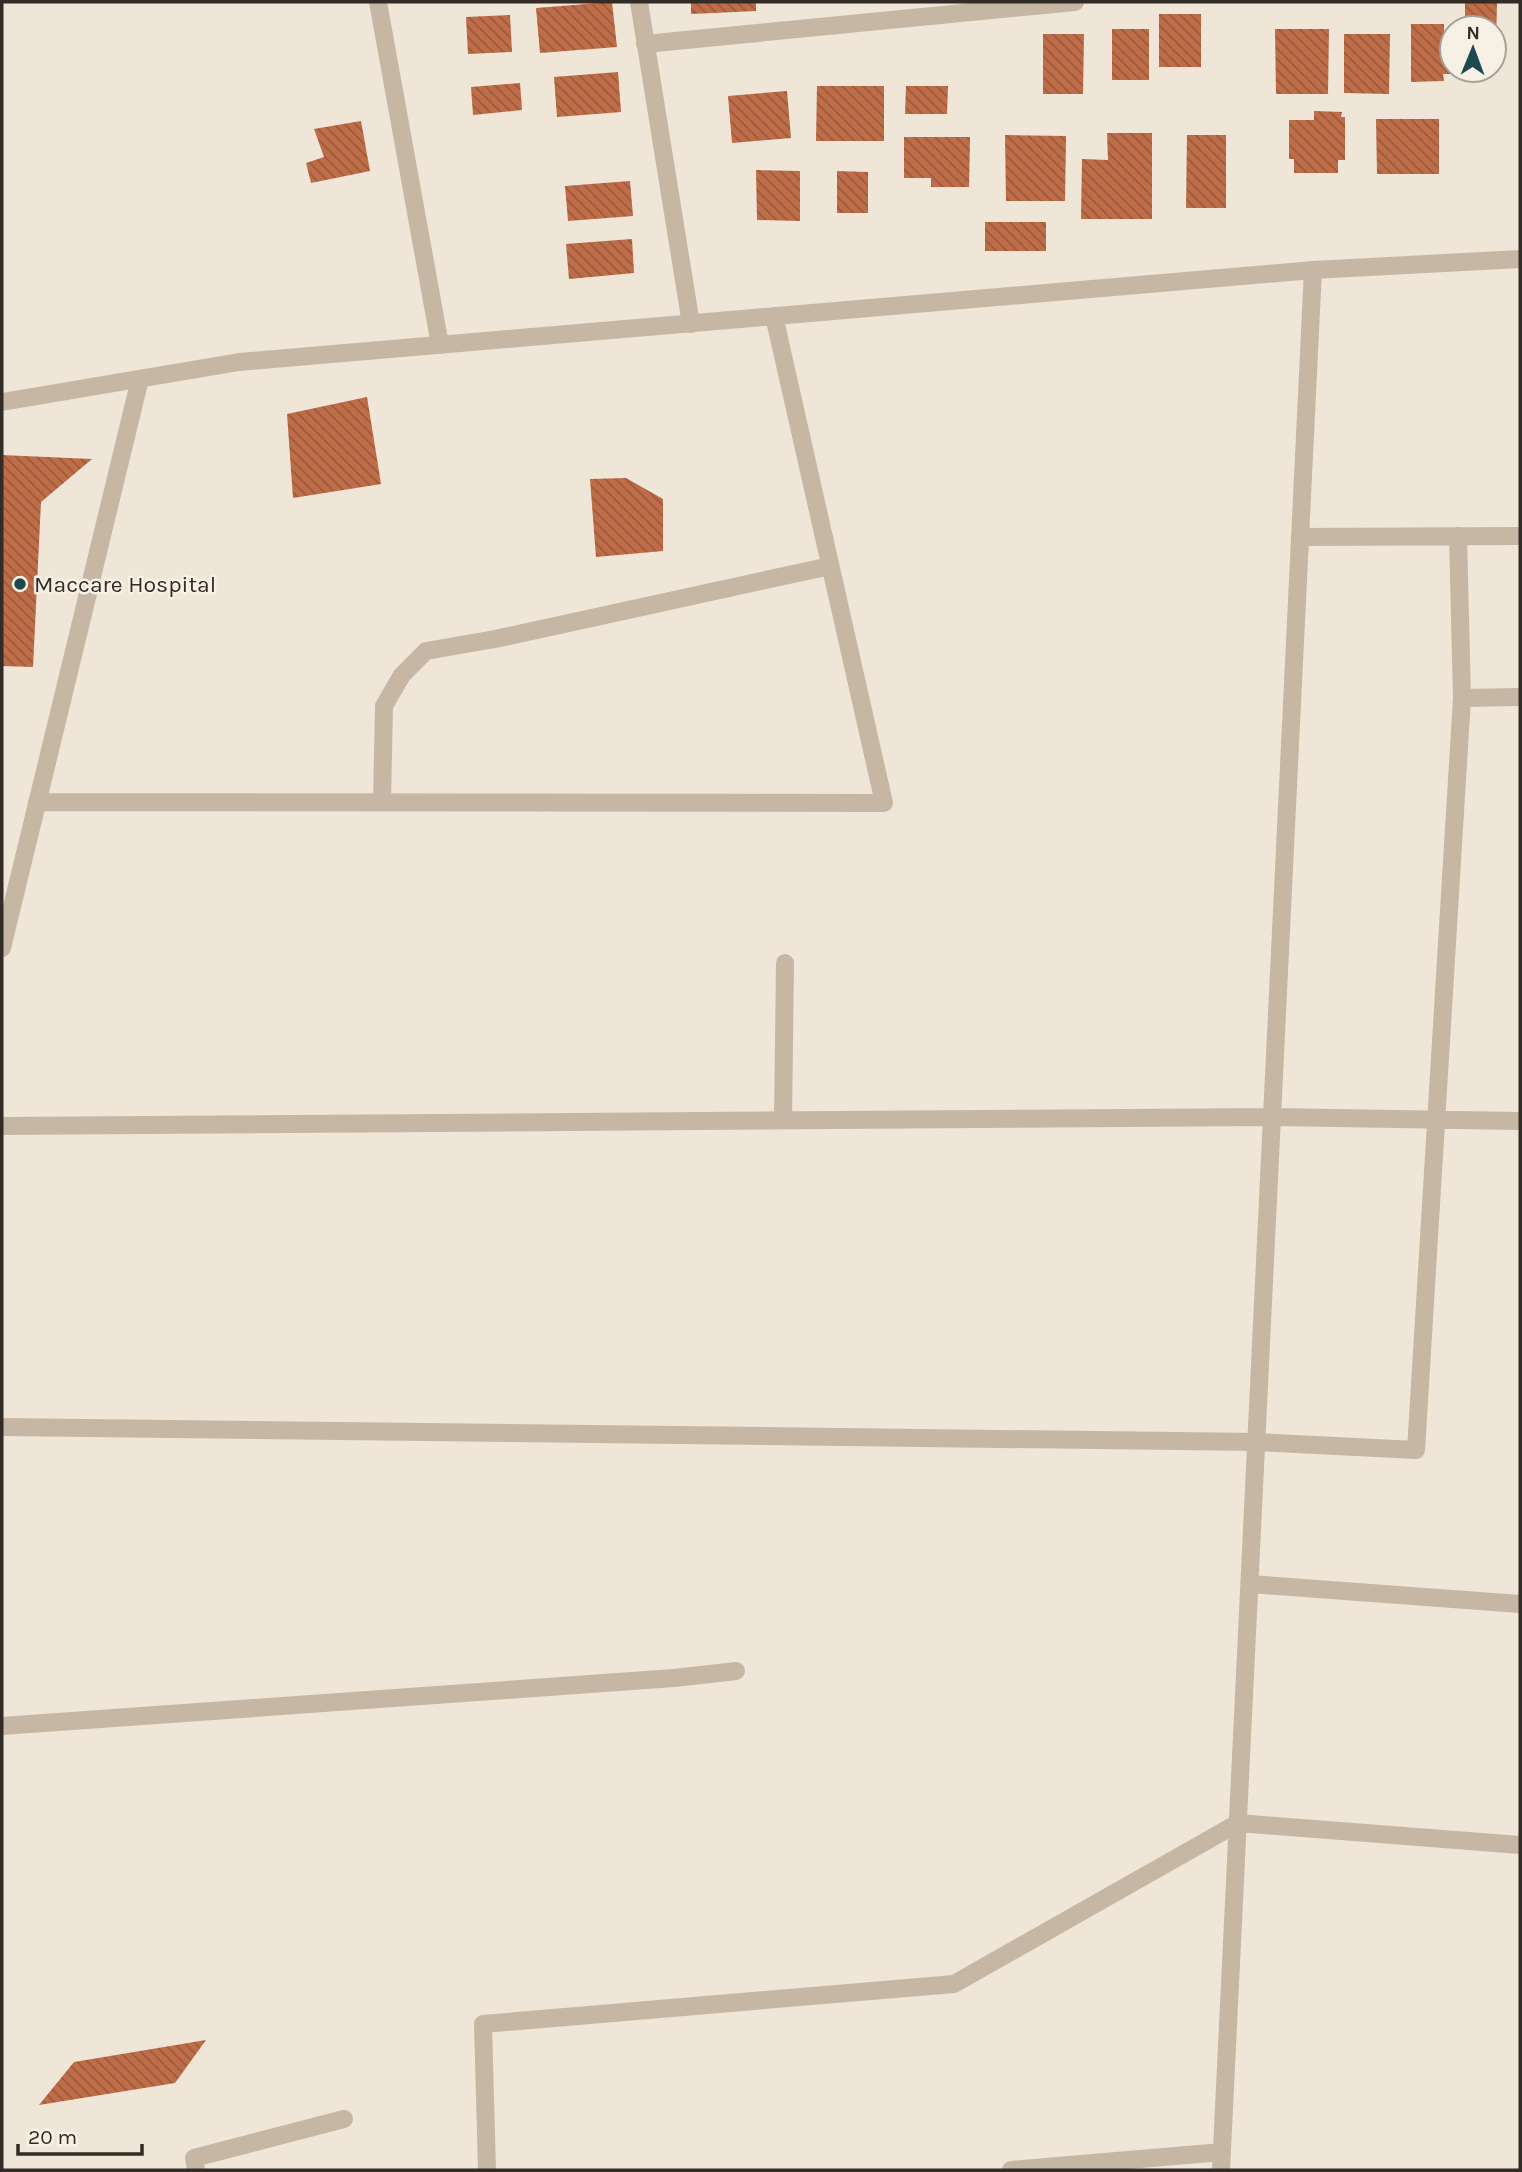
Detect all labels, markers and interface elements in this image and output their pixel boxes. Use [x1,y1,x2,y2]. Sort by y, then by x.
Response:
north arrow [1438,14,1508,84]
text: N [1466,22,1480,44]
place label: Maccare Hospital [34,571,216,598]
marker: Maccare Hospital [12,576,28,592]
scale bar [18,2112,142,2156]
text: 20 m [28,2125,77,2149]

